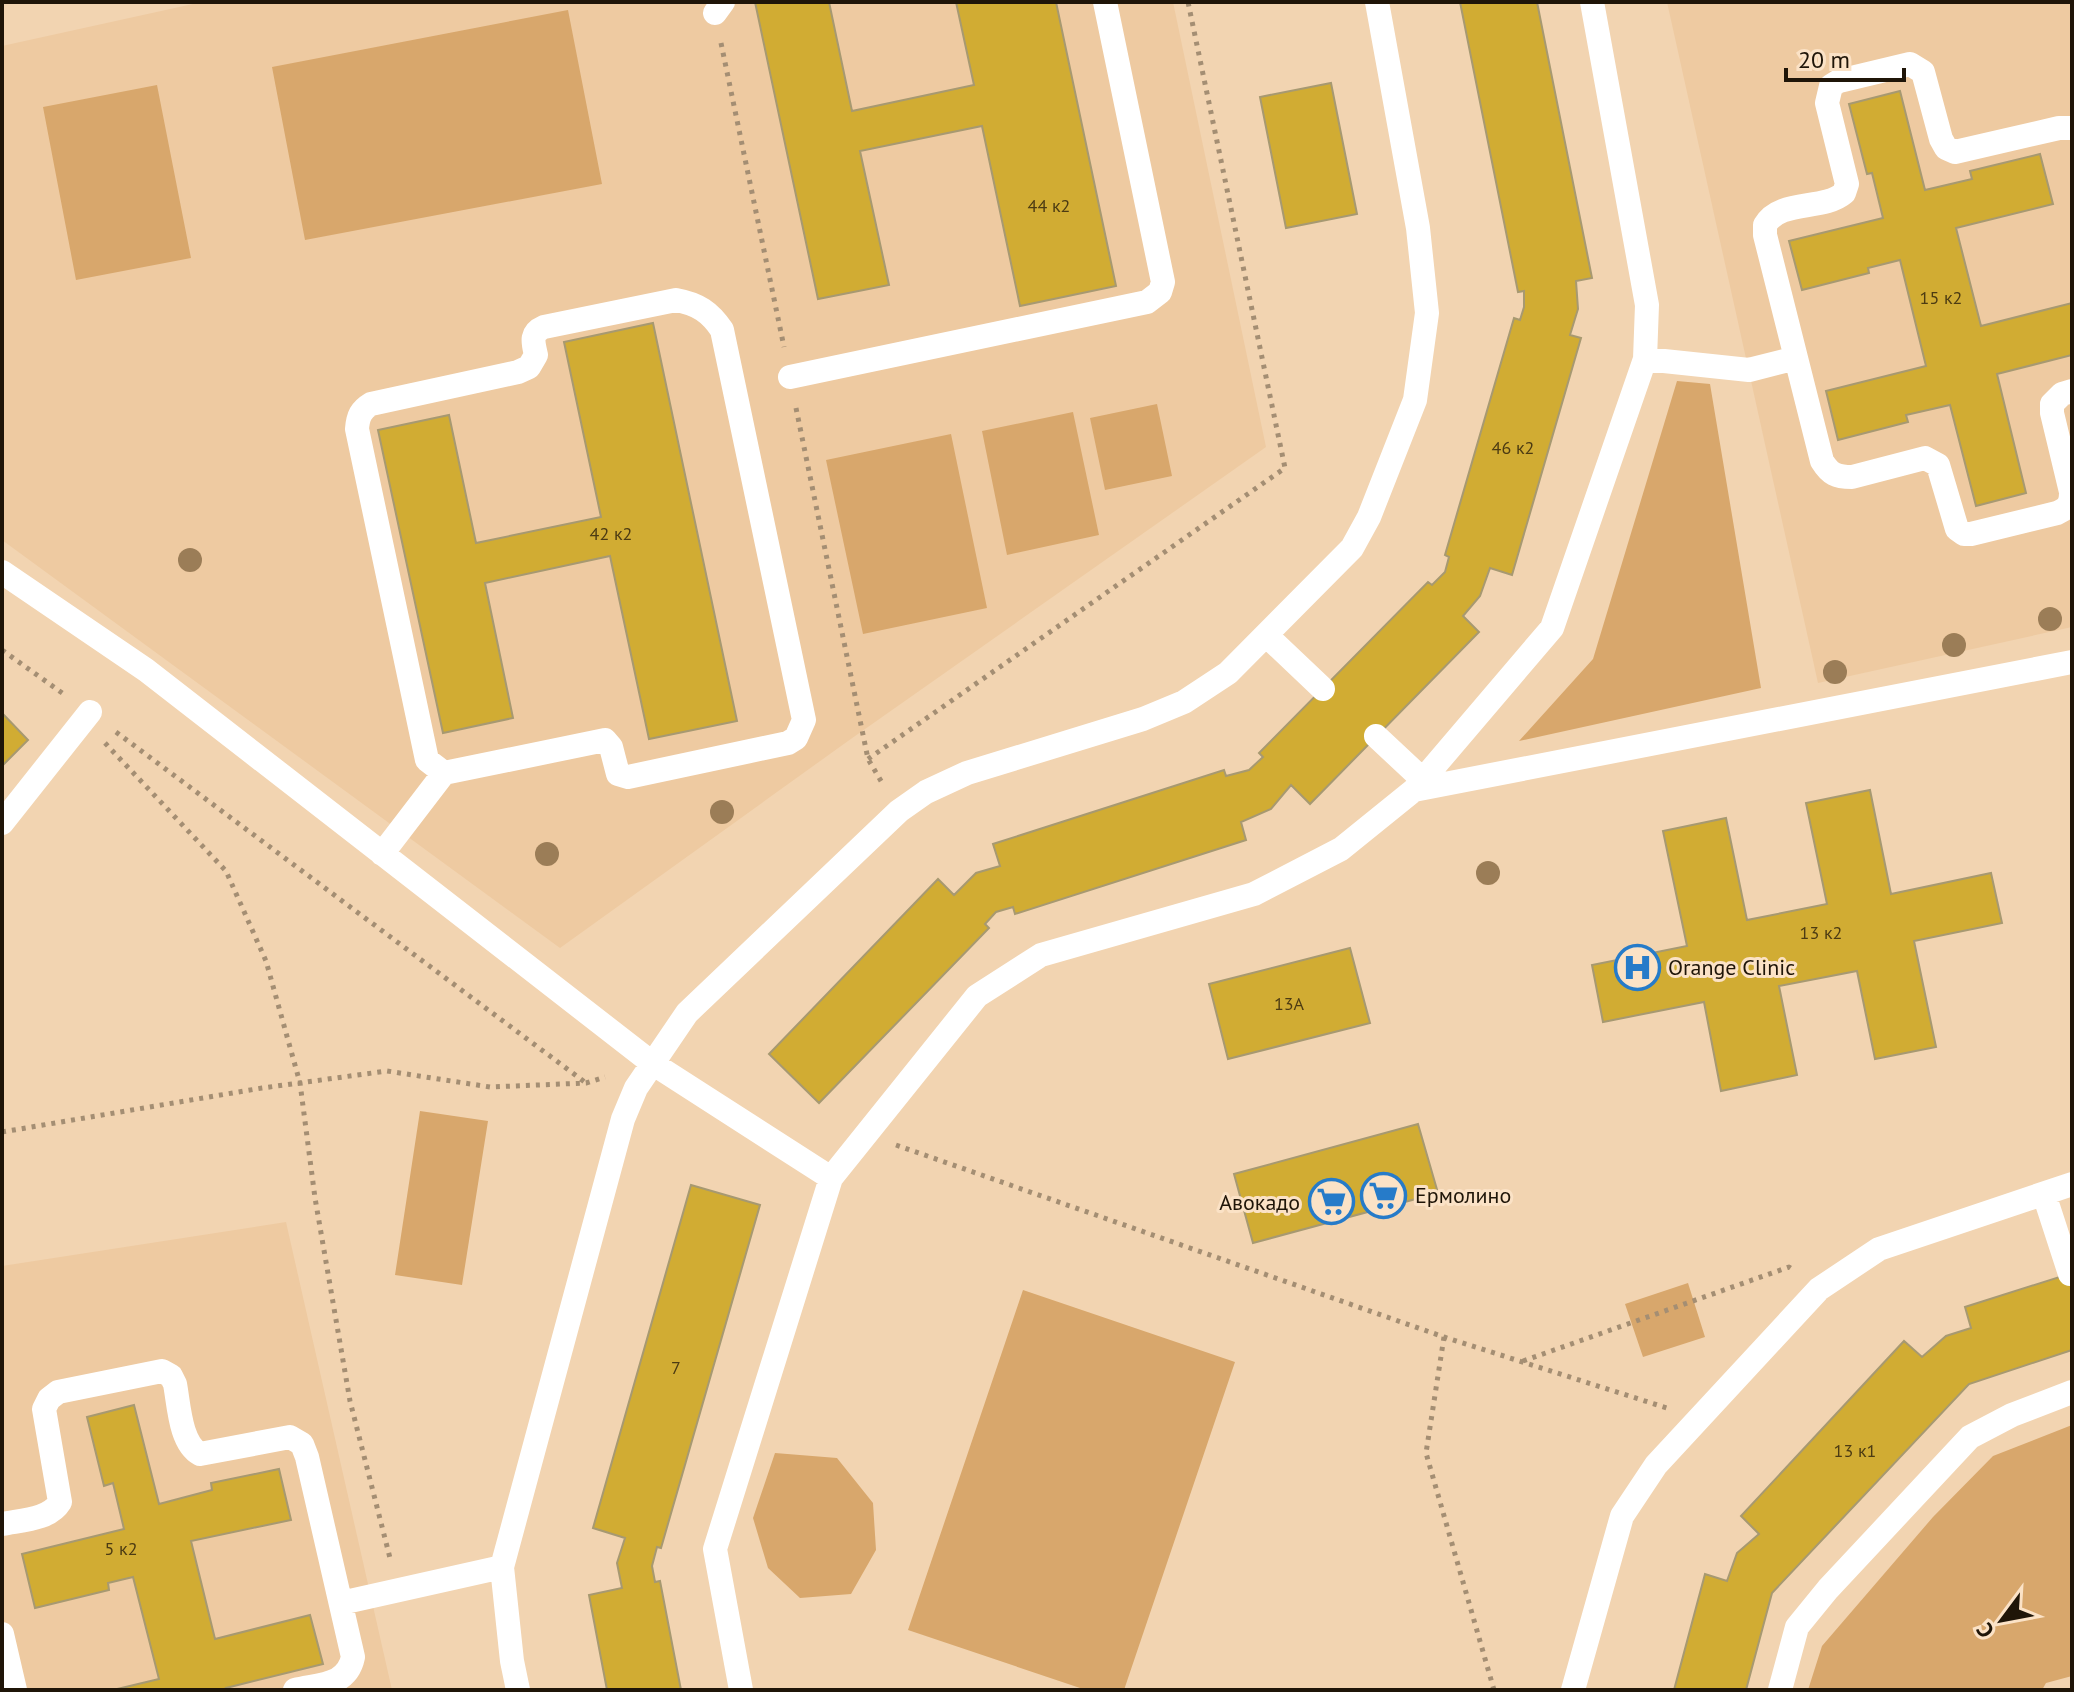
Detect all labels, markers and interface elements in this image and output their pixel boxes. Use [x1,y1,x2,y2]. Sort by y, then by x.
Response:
scale bar [1786,32,1904,82]
text: 20 m [1798,44,1850,75]
house number: 44 к2 [1028,194,1070,217]
house number: 15 к2 [1920,286,1962,309]
house number: 46 к2 [1492,436,1534,459]
house number: 42 к2 [590,522,632,545]
house number: 13 к2 [1800,921,1842,944]
hospital icon: Orange Clinic [1613,943,1661,991]
place label: Orange Clinic [1668,953,1795,981]
house number: 13А [1274,992,1305,1015]
supermarket icon: Ермолино [1360,1171,1408,1219]
supermarket icon: Авокадо [1307,1178,1355,1226]
place label: Ермолино [1415,1181,1511,1209]
place label: Авокадо [1219,1188,1300,1216]
house number: 7 [671,1356,681,1379]
house number: 13 к1 [1834,1439,1876,1462]
house number: 5 к2 [104,1537,138,1560]
north arrow [1962,1580,2042,1660]
text: С [1970,1618,2000,1643]

